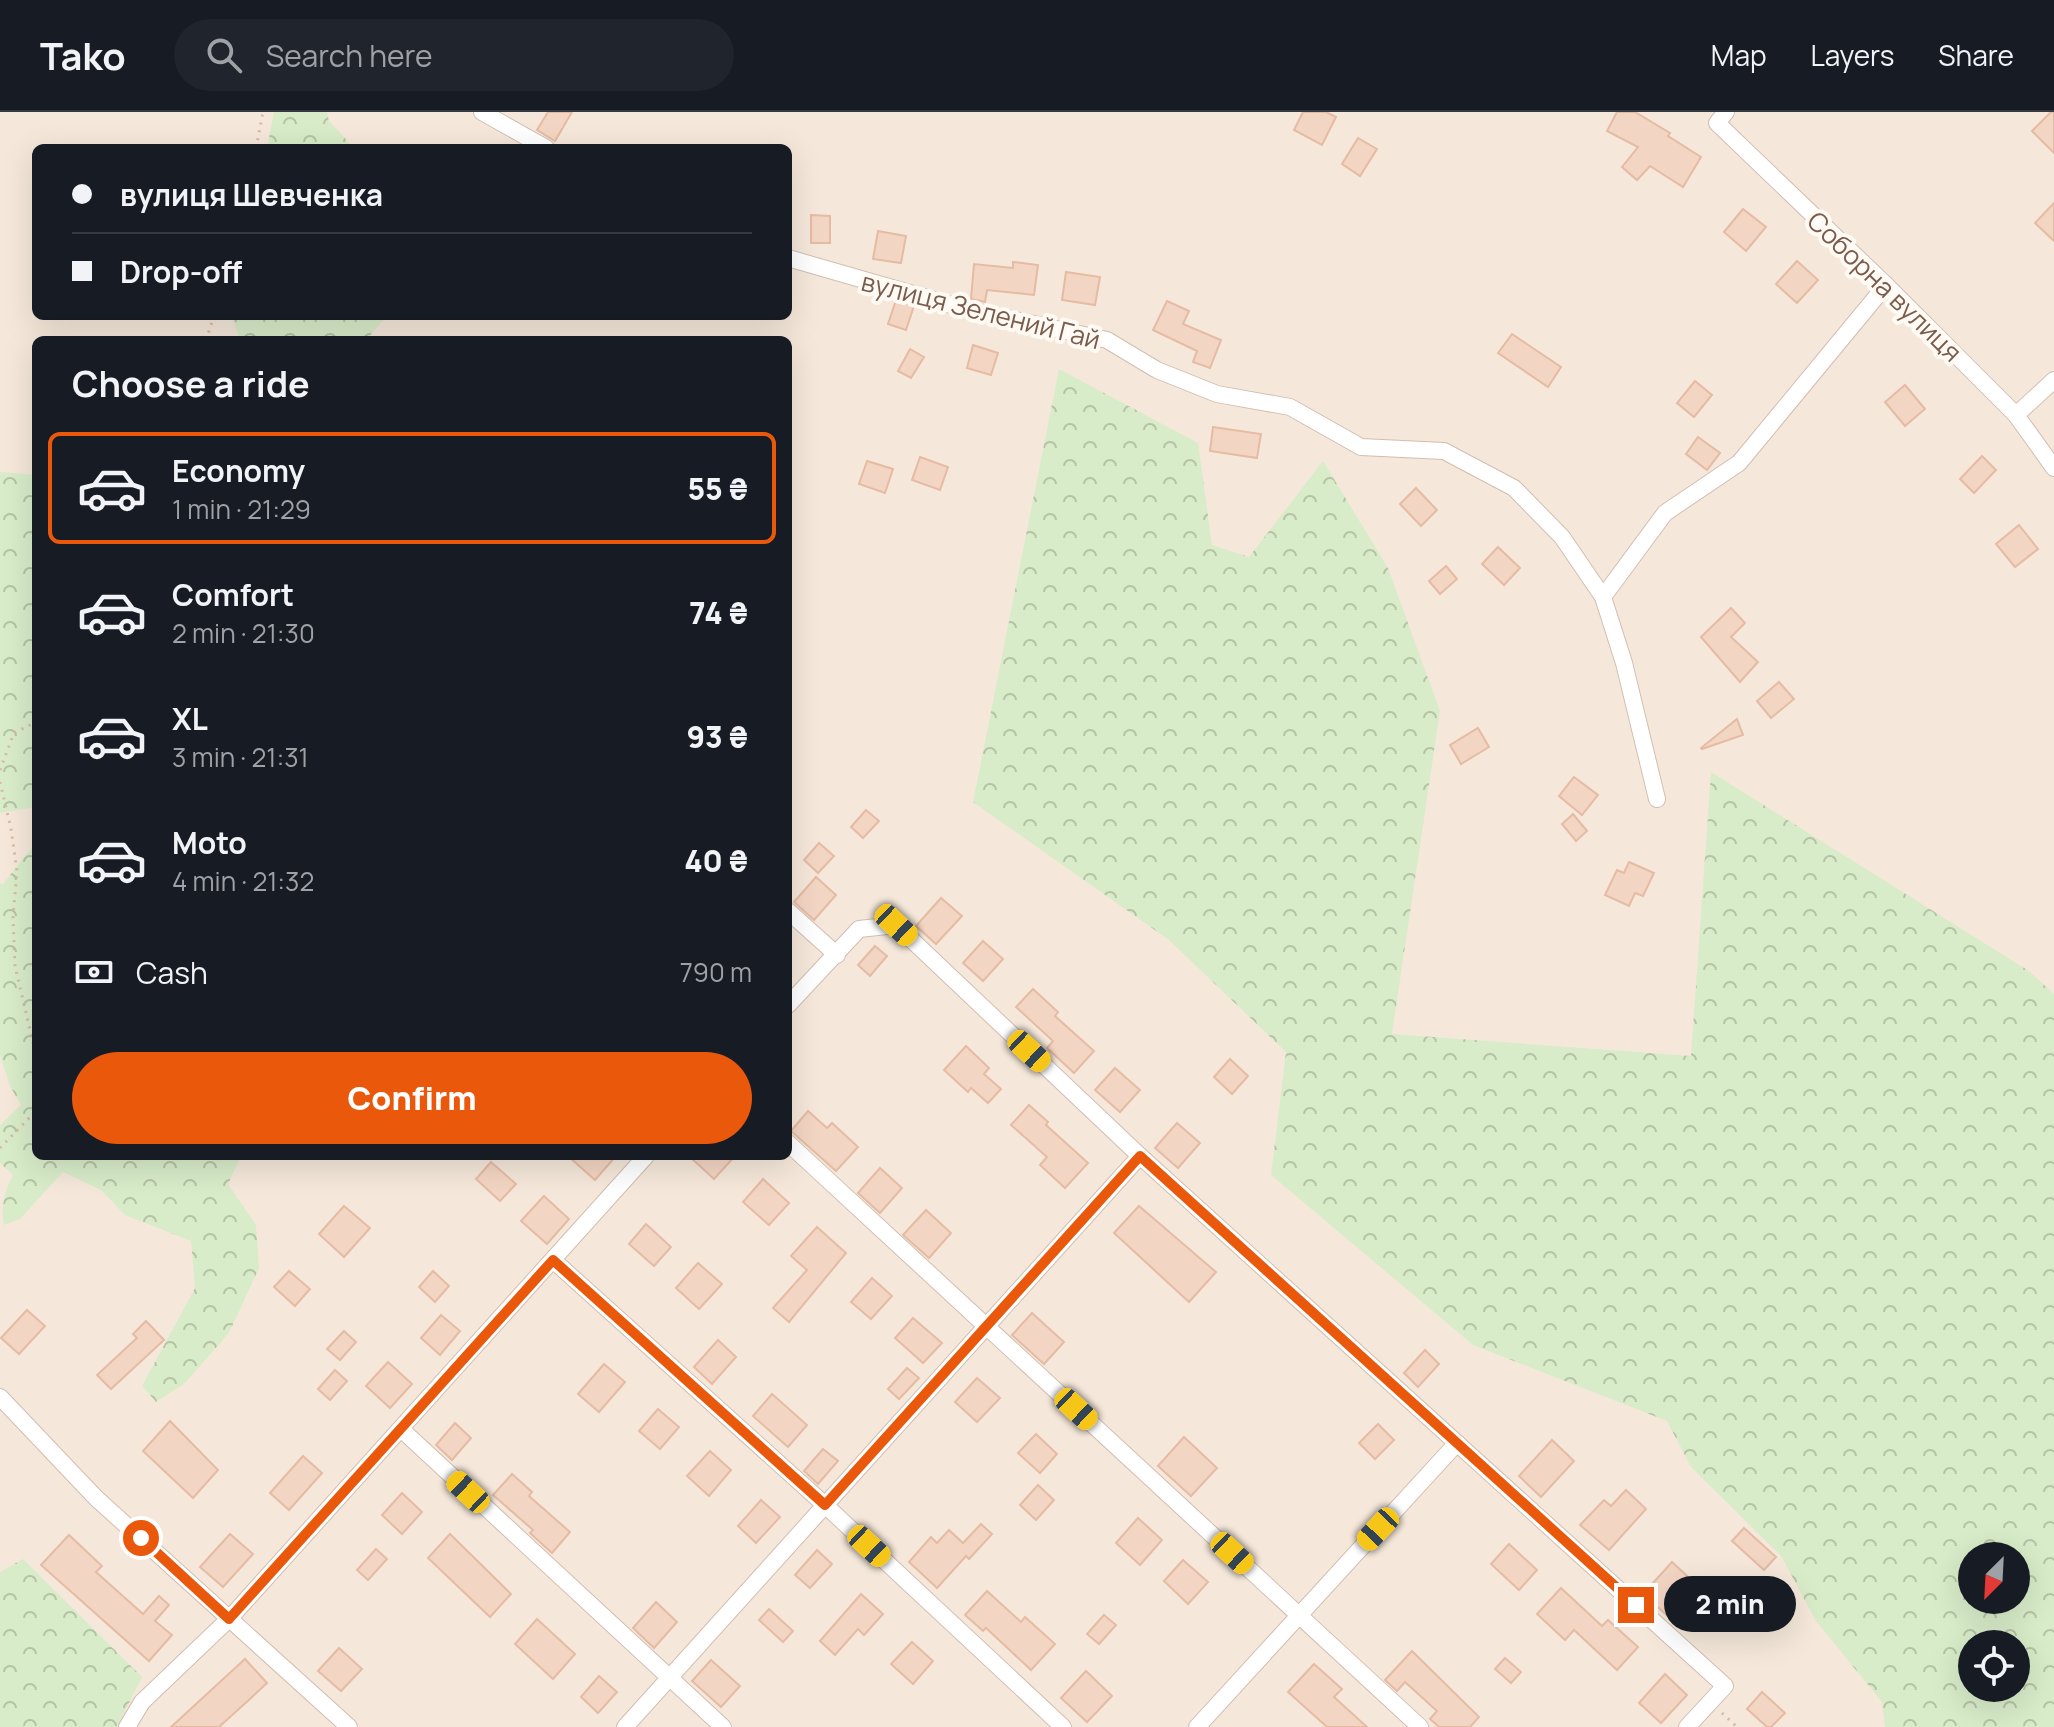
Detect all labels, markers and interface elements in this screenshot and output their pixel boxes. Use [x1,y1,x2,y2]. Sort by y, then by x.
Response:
search box [174,19,734,91]
text: Tako [40,29,126,81]
icon: search [202,33,246,77]
text: Search here [266,35,433,76]
text: Map [1711,36,1767,74]
text: Layers [1811,36,1894,74]
text: Share [1938,36,2014,74]
text: вулиця Шевченка [120,174,383,215]
street label: Соборна вулиця [1800,203,1970,369]
text: Drop-off [120,251,242,292]
street label: вулиця Зелений Гай [858,263,1104,357]
text: Choose a ride [72,359,310,408]
text: Economy [172,450,305,491]
icon: car [76,452,148,524]
text: 55 ₴ [687,468,748,509]
text: 1 min · 21:29 [172,491,311,527]
text: Comfort [172,574,294,615]
icon: car [76,576,148,648]
text: 74 ₴ [689,592,748,633]
text: 2 min · 21:30 [172,615,315,651]
text: XL [172,698,208,739]
icon: car [76,700,148,772]
text: 93 ₴ [686,716,748,757]
text: 3 min · 21:31 [172,739,309,775]
text: Moto [172,822,247,863]
icon: car [76,824,148,896]
text: 40 ₴ [684,840,748,881]
text: 4 min · 21:32 [172,863,314,899]
car [870,900,922,950]
icon: cash [72,950,116,994]
text: Cash [136,952,208,993]
text: 790 m [680,954,752,990]
car [1003,1026,1055,1076]
button: Confirm [72,1052,752,1144]
car [1050,1384,1102,1434]
car [442,1467,494,1517]
car [1353,1503,1403,1555]
route start [123,1520,159,1556]
car [843,1521,895,1571]
car [1206,1528,1258,1578]
north arrow [1958,1542,2030,1614]
map controls [1958,1542,2030,1702]
callout: 2 min [1664,1577,1796,1633]
text: 2 min [1696,1586,1764,1622]
route end [1618,1587,1654,1623]
button: locate [1958,1630,2030,1702]

